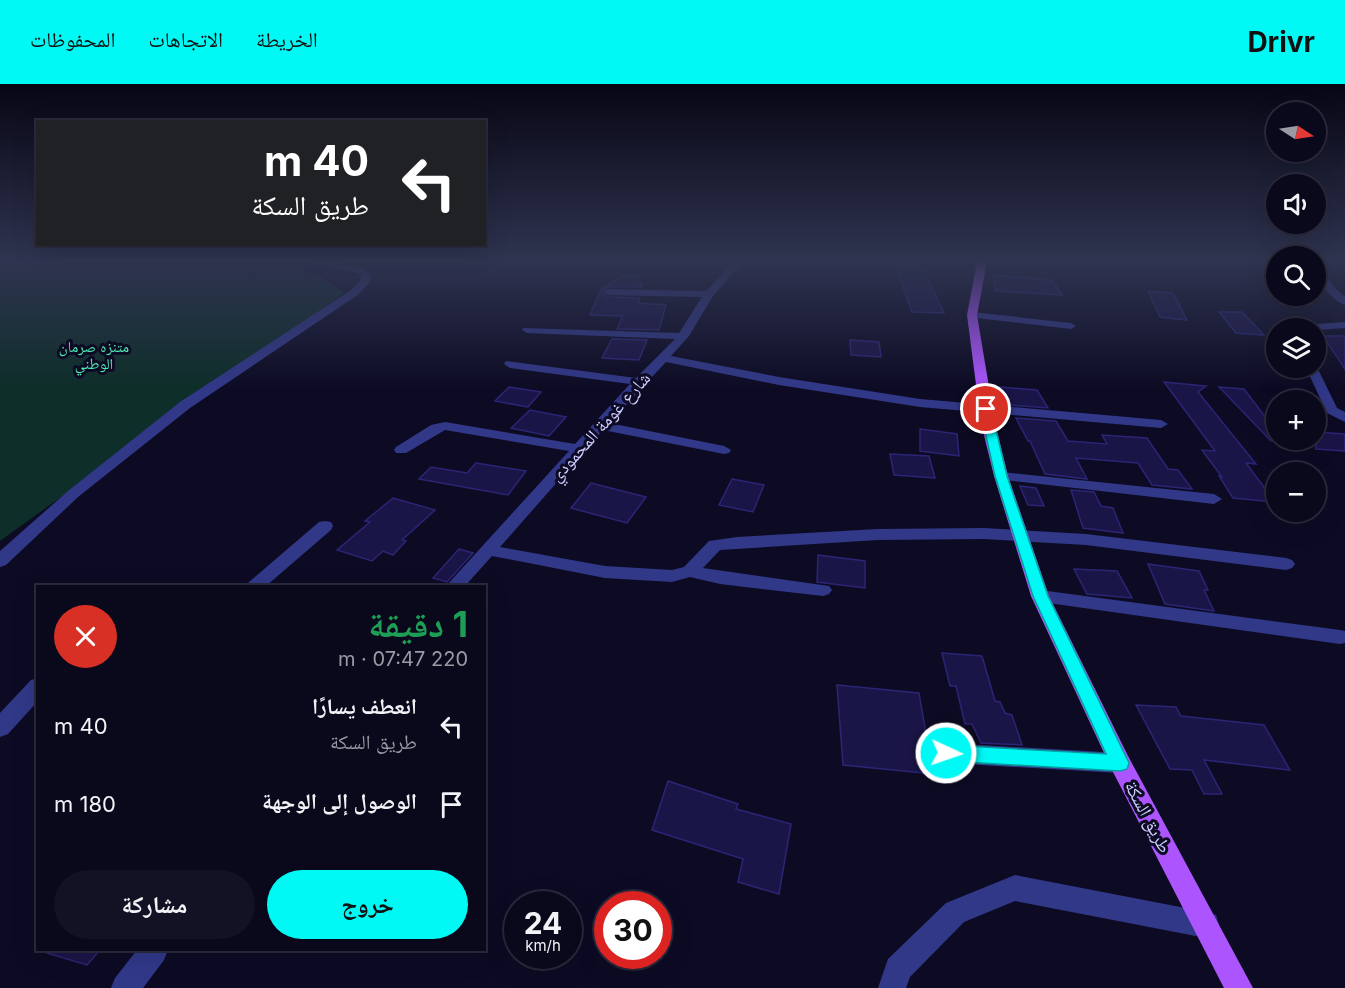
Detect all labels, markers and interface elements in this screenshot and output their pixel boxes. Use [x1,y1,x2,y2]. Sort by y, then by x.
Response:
text: Drivr [1247,25,1315,59]
text: المحفوظات [30,27,115,52]
text: الاتجاهات [148,27,223,52]
text: الخريطة [256,27,318,52]
north arrow [1266,102,1326,162]
map controls [1266,102,1326,522]
text: 40 m [264,135,369,186]
icon: left [390,144,468,222]
button: sound [1266,174,1326,234]
text: طريق السكة [251,189,369,222]
button: search [1266,246,1326,306]
button: layers [1266,318,1326,378]
park label: متنزه صرمان الوطني [59,337,129,376]
street label: شارع غومة المحمودي [545,368,658,489]
pin [960,383,1011,434]
button: + [1266,390,1326,450]
icon: arrive [969,392,1002,425]
button: − [1266,462,1326,522]
text: 1 دقيقة [368,602,468,646]
button: close [54,605,117,668]
text: 220 m · 07:47 [338,647,468,671]
text: انعطف يسارًا [312,693,417,719]
icon: left [435,710,468,743]
text: 40 m [54,713,108,739]
position arrow [914,721,978,785]
text: طريق السكة [330,730,417,754]
street label: طريق السكة [1120,777,1176,857]
text: الوصول إلى الوجهة [262,788,417,814]
icon: arrive [435,788,468,821]
text: 180 m [54,791,116,817]
button: مشاركة [54,870,255,939]
button: خروج [267,870,468,939]
speed limit sign: 30 [594,891,672,969]
text: 24 [524,905,562,941]
text: km/h [525,936,561,955]

